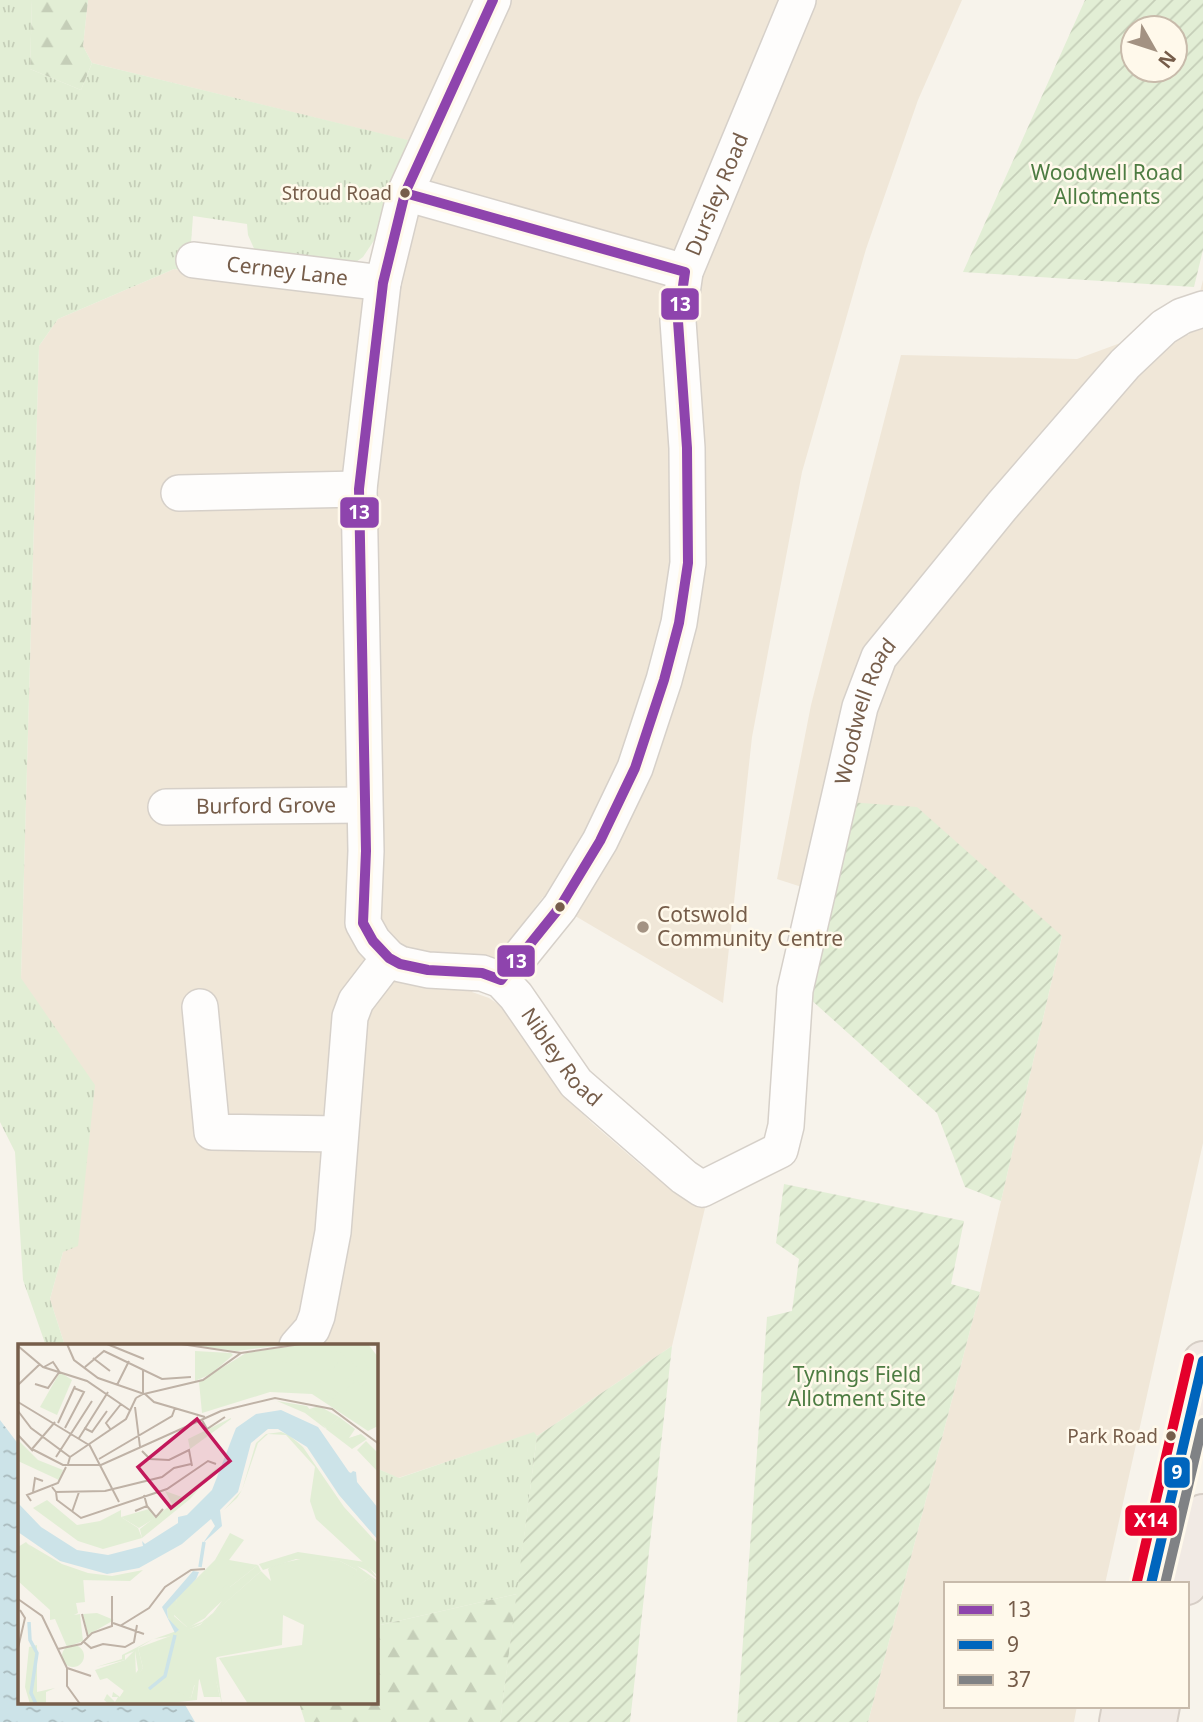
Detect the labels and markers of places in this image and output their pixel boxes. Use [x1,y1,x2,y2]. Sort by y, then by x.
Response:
place label: Stroud Road [282,180,392,206]
marker: Stroud Road [398,186,412,200]
unlabelled marker [553,900,567,914]
place label: Cotswold Community Centre [657,900,843,952]
marker: Cotswold Community Centre [635,919,651,935]
place label: Park Road [1067,1423,1158,1449]
marker: Park Road [1164,1429,1178,1443]

